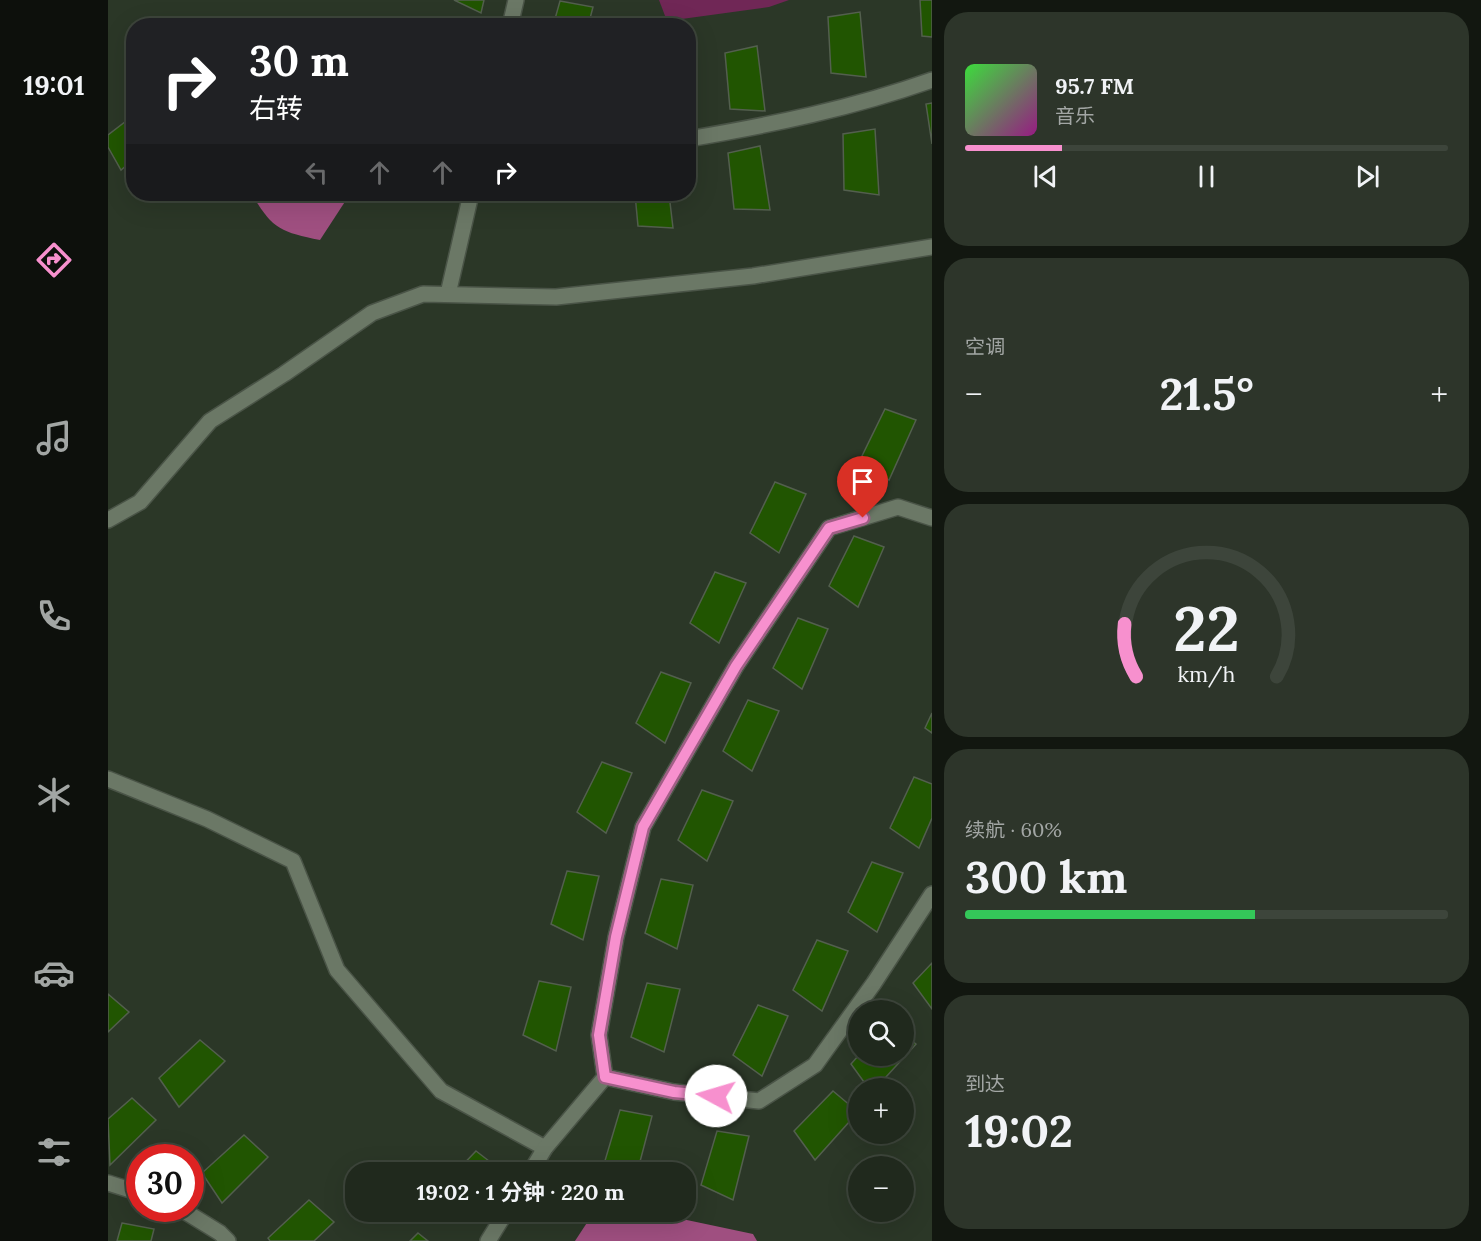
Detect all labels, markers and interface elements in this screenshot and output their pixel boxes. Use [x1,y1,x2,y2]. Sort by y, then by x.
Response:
text: 30 m [249,34,349,88]
icon: right [150,42,228,120]
text: 19:01 [23,68,85,102]
text: 95.7 FM [1055,72,1134,100]
text: 右转 [249,91,303,125]
text: 音乐 [1055,103,1095,128]
icon: left [300,156,333,189]
icon: ahead [363,156,396,189]
icon: ahead [426,156,459,189]
icon: right [489,156,522,189]
icon: previous [1029,160,1062,193]
icon: pause [1190,160,1223,193]
icon: next [1351,160,1384,193]
icon: directions [33,239,75,281]
text: 空调 [965,334,1005,359]
text: 21.5° [1159,365,1254,422]
text: − [965,373,983,415]
text: + [1430,373,1448,415]
icon: music [33,417,75,459]
pin [837,456,888,518]
icon: arrive [846,465,879,498]
text: 22 [1173,589,1240,669]
icon: phone [33,595,75,637]
text: km/h [1178,661,1236,689]
icon: climate [33,774,75,816]
text: 续航 · 60% [965,817,1062,842]
text: 300 km [965,848,1127,905]
icon: car [33,952,75,994]
map controls [848,1000,914,1222]
button: search [848,1000,914,1066]
position arrow [684,1064,748,1128]
text: 到达 [965,1071,1005,1096]
button: + [848,1078,914,1144]
text: 19:02 [965,1102,1073,1159]
icon: filters [33,1131,75,1173]
speed limit sign: 30 [126,1144,204,1222]
button: − [848,1156,914,1222]
text: 19:02 · 1 分钟 · 220 m [416,1178,625,1206]

